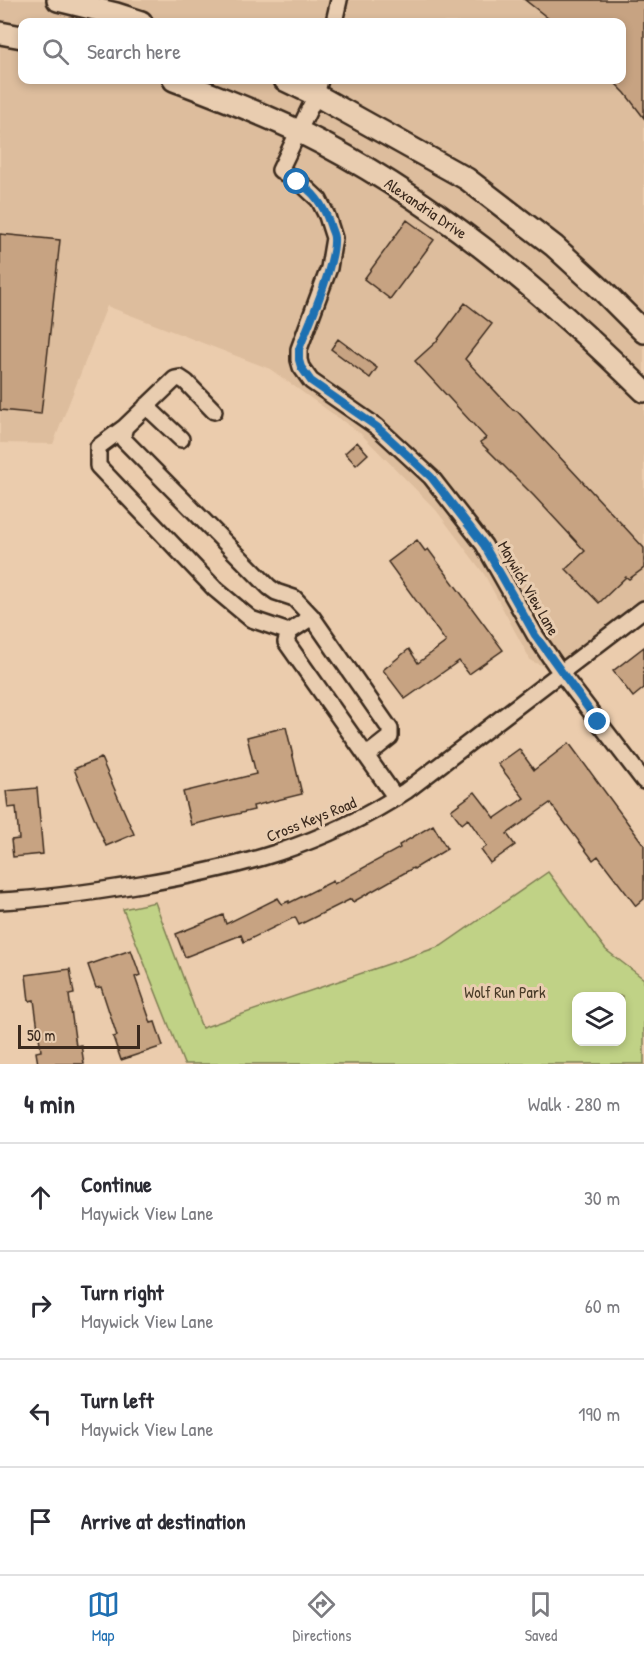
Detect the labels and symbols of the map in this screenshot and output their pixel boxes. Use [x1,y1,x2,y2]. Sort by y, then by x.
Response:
route start [283,168,309,194]
street label: Alexandria Drive [380,172,472,244]
street label: Maywick View Lane [493,537,565,640]
route end [584,708,610,734]
street label: Cross Keys Road [263,791,359,847]
park label: Wolf Run Park [464,981,546,1003]
scale bar [18,1022,140,1050]

